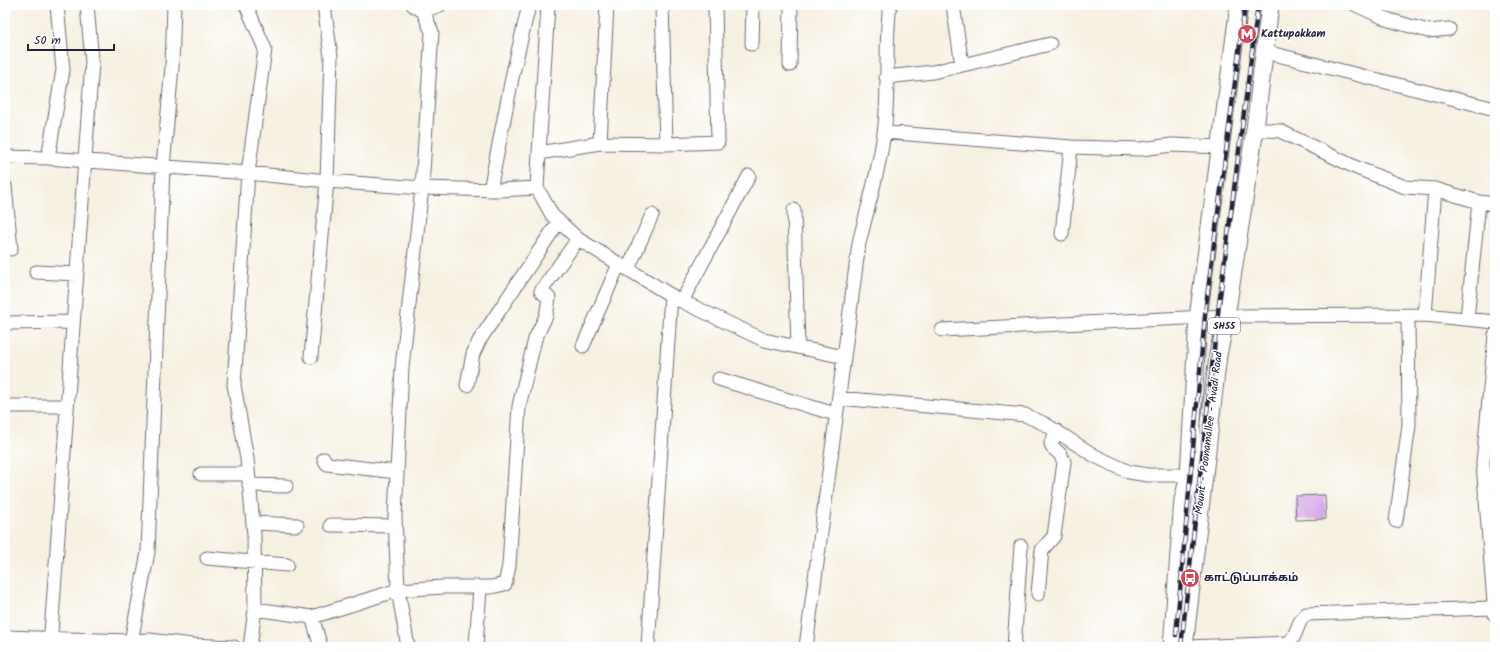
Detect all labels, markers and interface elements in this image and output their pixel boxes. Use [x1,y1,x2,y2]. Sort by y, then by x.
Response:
metro station icon: Kattupakkam [1236,23,1258,45]
place label: Kattupakkam [1261,25,1326,43]
scale bar [28,26,114,52]
text: 50 m [34,31,61,50]
road number: SH55 [1208,318,1240,334]
street label: Mount - Poonamallee - Avadi Road [1190,350,1228,516]
bus stop icon: காட்டுப்பாக்கம் [1179,567,1201,589]
place label: காட்டுப்பாக்கம் [1204,569,1298,587]

